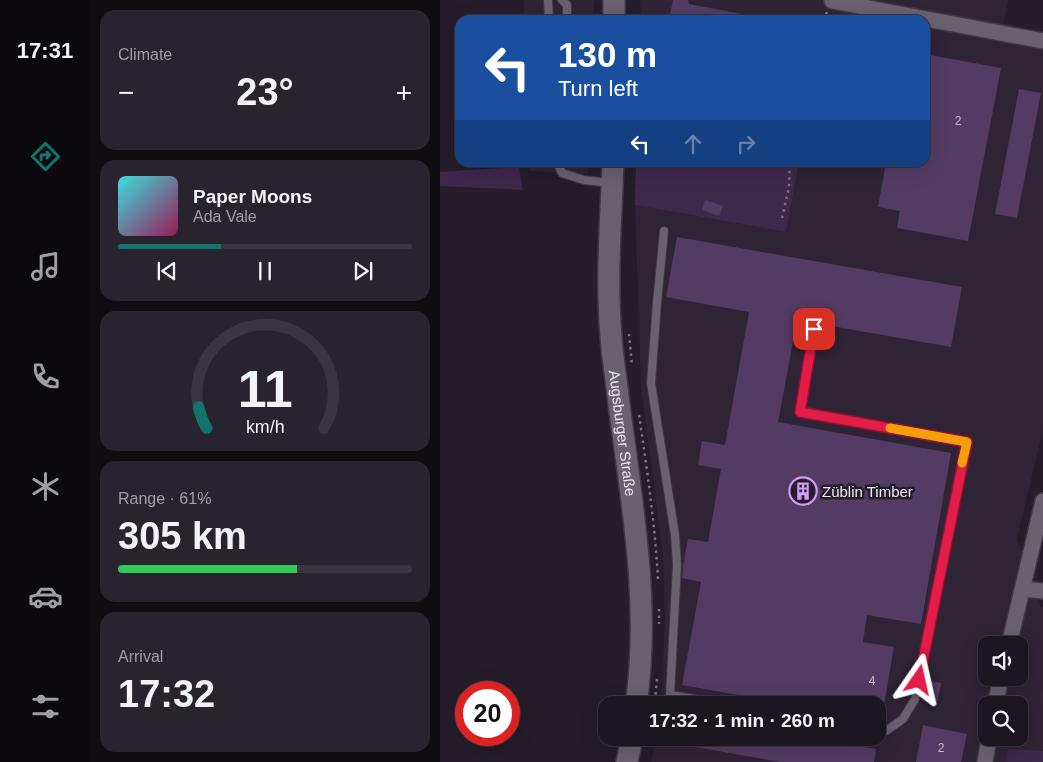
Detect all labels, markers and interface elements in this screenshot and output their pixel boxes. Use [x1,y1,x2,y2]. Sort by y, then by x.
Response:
icon: left [475,35,540,100]
text: 130 m [558,35,657,74]
text: 17:31 [17,38,73,63]
text: Climate [118,46,172,63]
text: 23° [236,71,294,113]
text: Turn left [558,76,638,101]
text: − [118,77,134,108]
text: + [396,77,412,108]
house number: 2 [955,114,962,128]
icon: left [626,130,654,158]
icon: ahead [679,130,707,158]
icon: right [732,130,760,158]
icon: directions [28,139,63,174]
text: Paper Moons [193,186,312,207]
text: Ada Vale [193,208,257,225]
icon: music [28,249,63,284]
icon: previous [153,257,181,285]
icon: pause [251,257,279,285]
icon: next [349,257,377,285]
pin [793,308,835,350]
icon: arrive [800,315,828,343]
icon: phone [28,359,63,394]
text: 11 [238,360,292,418]
street label: Augsburger Straße [606,369,640,497]
text: km/h [246,417,284,437]
icon: climate [28,469,63,504]
building icon: Züblin Timber [788,476,818,506]
place label: Züblin Timber [822,483,913,500]
text: Range · 61% [118,490,211,507]
text: 305 km [118,515,247,557]
icon: car [28,579,63,614]
map controls [978,636,1028,746]
button: sound [978,636,1028,686]
text: Arrival [118,648,163,665]
position arrow [892,653,944,705]
text: 17:32 [118,673,215,715]
house number: 4 [869,674,876,688]
speed limit sign: 20 [455,681,520,746]
icon: filters [28,689,63,724]
button: search [978,696,1028,746]
text: 17:32 · 1 min · 260 m [649,710,835,731]
house number: 2 [938,741,945,755]

